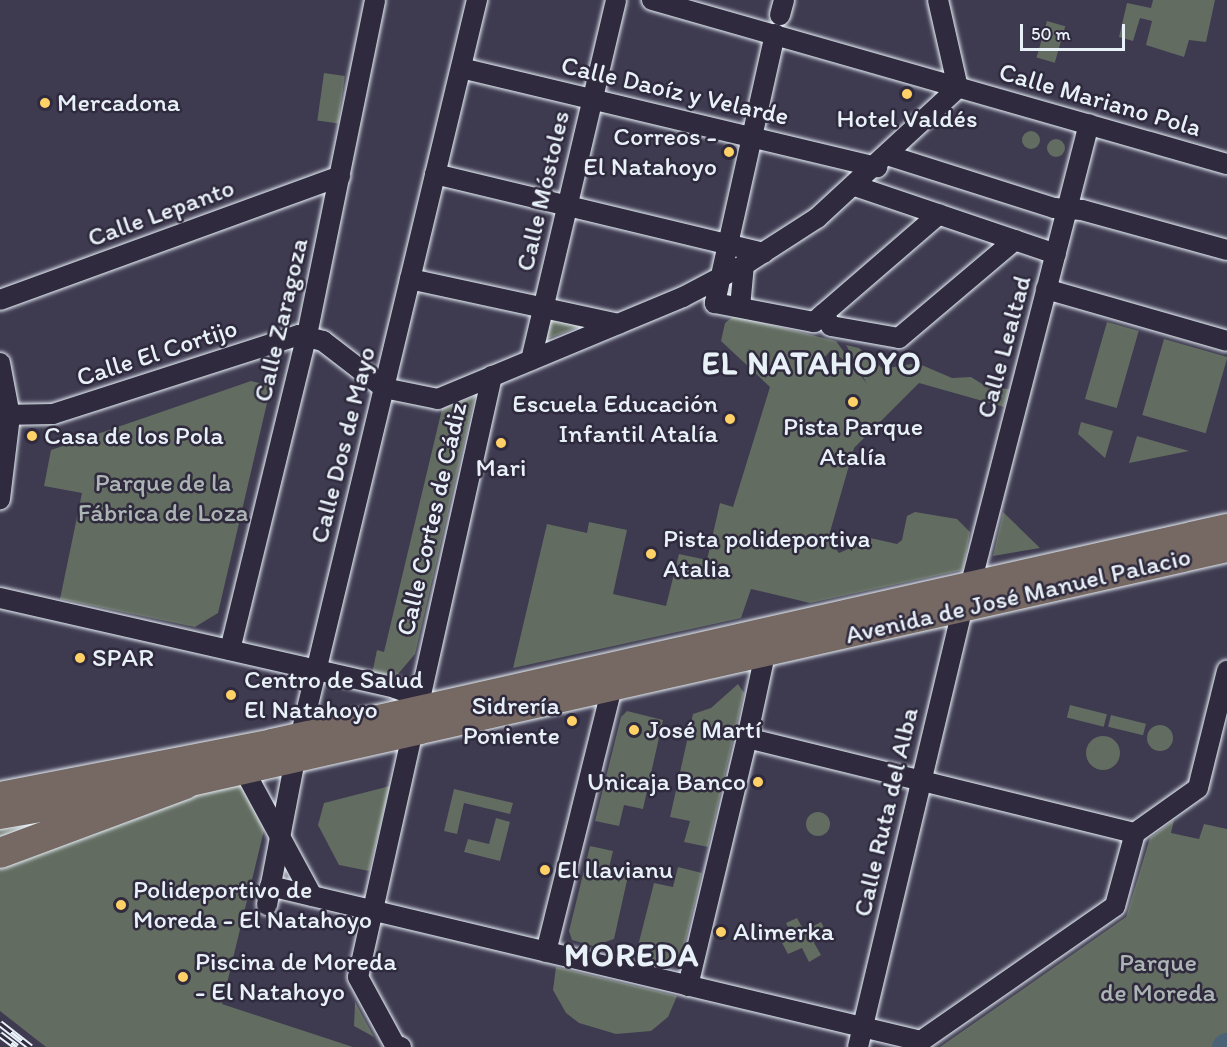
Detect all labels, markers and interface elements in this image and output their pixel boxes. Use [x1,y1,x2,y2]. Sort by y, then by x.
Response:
scale bar [1023,12,1128,50]
text: 50 m [1031,23,1071,45]
street label: Calle Daoíz y Velarde [558,50,792,132]
street label: Calle Mariano Pola [996,56,1204,144]
place label: Mercadona [57,87,180,119]
marker: Hotel Valdés [900,87,914,101]
marker: Mercadona [38,96,52,110]
place label: Hotel Valdés [837,103,977,135]
street label: Calle Móstoles [509,108,577,274]
place label: Correos - El Natahoyo [584,121,717,182]
marker: Correos - El Natahoyo [722,145,736,159]
street label: Calle Lepanto [84,172,238,254]
street label: Calle Zaragoza [247,235,315,405]
street label: Calle Lealtad [970,272,1038,422]
street label: Calle El Cortijo [73,312,241,394]
street label: Calle Dos de Mayo [303,343,383,547]
district label: EL NATAHOYO [700,344,924,382]
place label: Escuela Educación Infantil Atalía [512,388,718,449]
marker: Pista Parque Atalía [846,395,860,409]
street label: Calle Cortes de Cádiz [390,399,474,639]
place label: Pista Parque Atalía [783,411,923,472]
marker: Escuela Educación Infantil Atalía [723,412,737,426]
place label: Casa de los Pola [44,420,223,452]
marker: Casa de los Pola [25,429,39,443]
marker: Mari [494,436,508,450]
place label: Mari [476,452,526,484]
park label: Parque de la Fábrica de Loza [78,467,248,528]
place label: Pista polideportiva Atalia [663,523,871,584]
street label: Avenida de José Manuel Palacio [844,541,1192,651]
marker: Pista polideportiva Atalia [644,547,658,561]
place label: SPAR [92,642,154,674]
marker: SPAR [73,651,87,665]
place label: Centro de Salud El Natahoyo [244,664,423,726]
marker: Centro de Salud El Natahoyo [222,686,240,704]
place label: Sidrería Poniente [463,690,560,752]
street label: Calle Ruta del Alba [847,705,925,919]
marker: Sidrería Poniente [565,714,579,728]
place label: José Martí [646,714,762,746]
marker: José Martí [627,723,641,737]
place label: Unicaja Banco [587,766,746,798]
marker: Unicaja Banco [751,775,765,789]
place label: El llavianu [557,854,674,886]
marker: El llavianu [538,863,552,877]
place label: Polideportivo de Moreda - El Natahoyo [133,874,372,936]
marker: Polideportivo de Moreda - El Natahoyo [114,898,128,912]
place label: Alimerka [733,916,834,948]
marker: Alimerka [714,925,728,939]
district label: MOREDA [564,936,700,974]
place label: Piscina de Moreda - El Natahoyo [195,946,397,1008]
park label: Parque de Moreda [1100,947,1216,1008]
marker: Piscina de Moreda - El Natahoyo [176,970,190,984]

